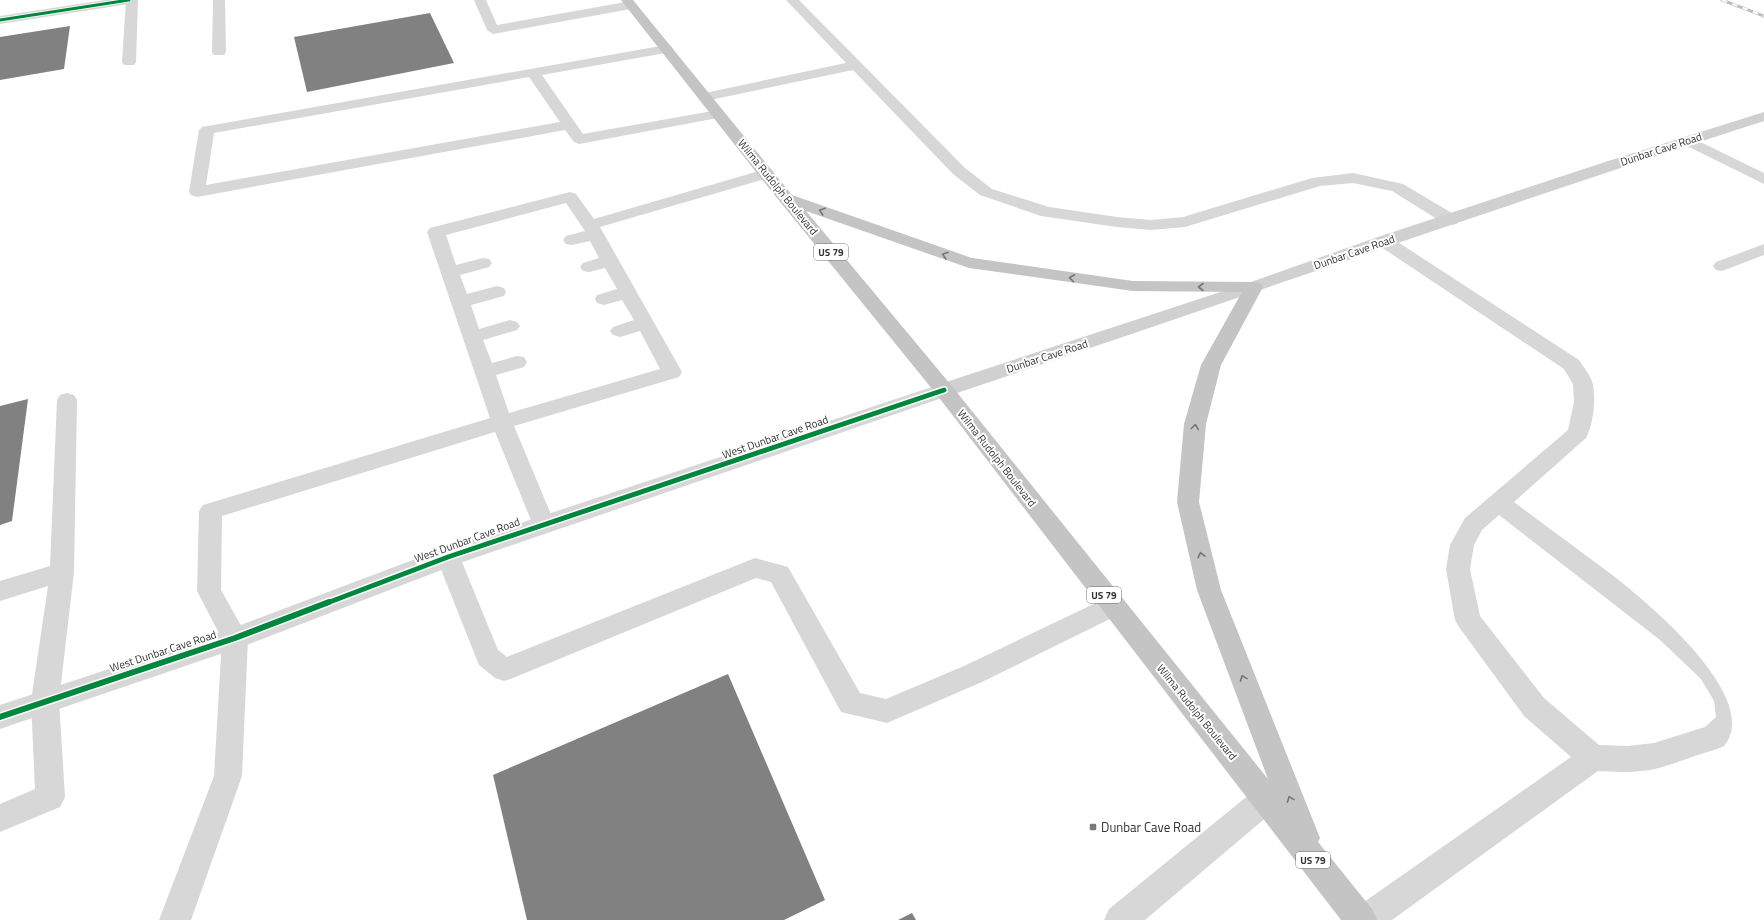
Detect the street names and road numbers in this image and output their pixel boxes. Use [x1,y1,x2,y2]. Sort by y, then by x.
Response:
street label: Dunbar Cave Road [1618,128,1704,170]
street label: Wilma Rudolph Boulevard [734,136,822,239]
street label: Dunbar Cave Road [1311,231,1397,273]
road number: US 79 [814,244,848,260]
street label: Dunbar Cave Road [1004,335,1090,377]
street label: Wilma Rudolph Boulevard [954,406,1040,510]
street label: West Dunbar Cave Road [720,411,830,463]
street label: West Dunbar Cave Road [412,513,522,567]
road number: US 79 [1087,587,1121,603]
street label: West Dunbar Cave Road [108,626,219,676]
street label: Wilma Rudolph Boulevard [1153,661,1241,764]
road number: US 79 [1296,852,1330,868]

